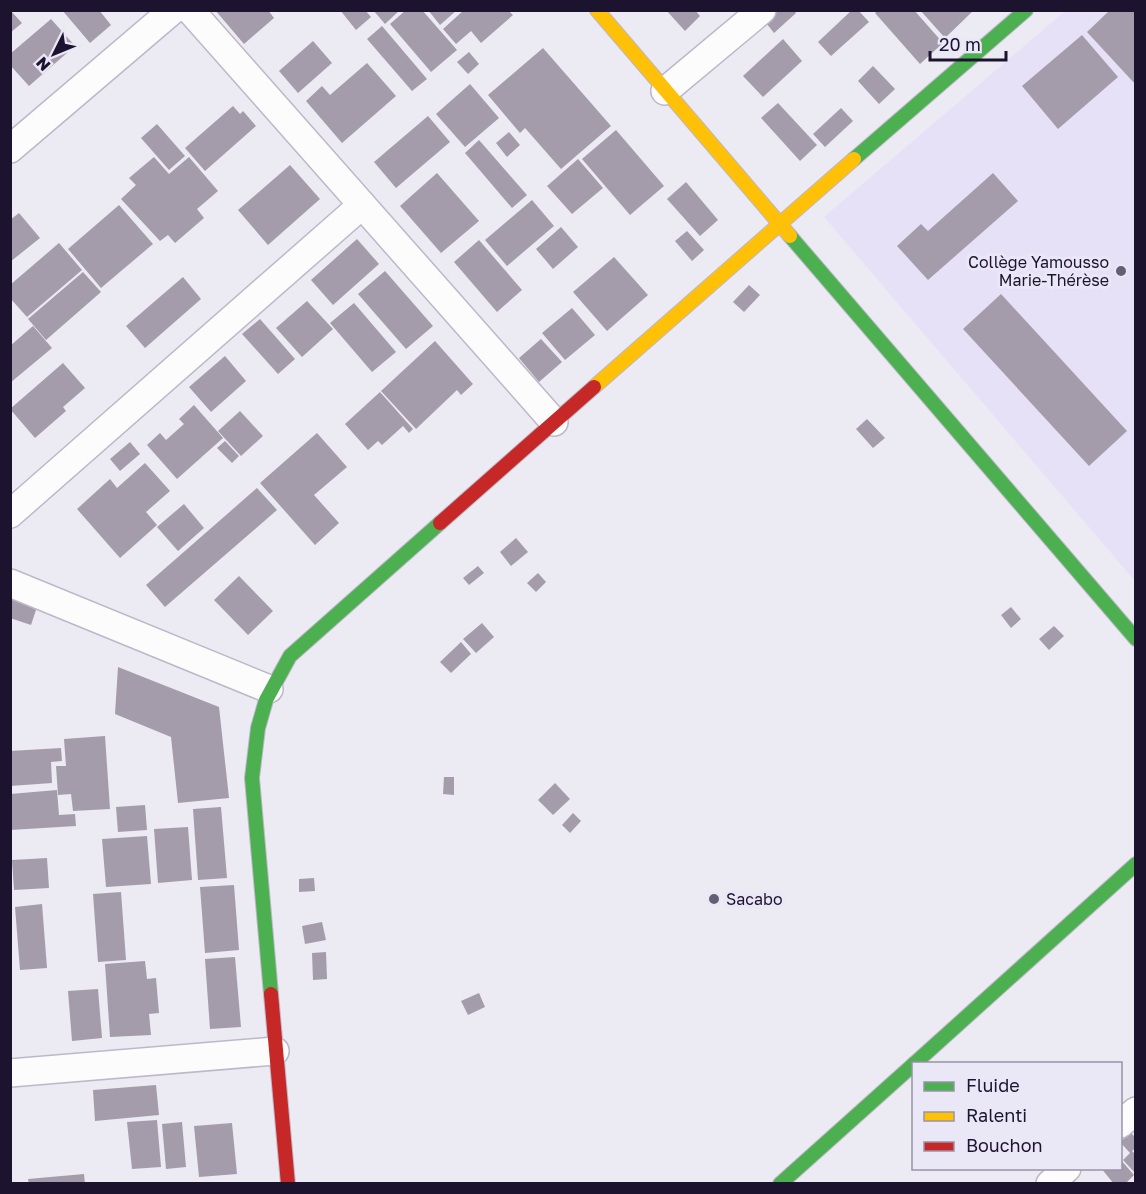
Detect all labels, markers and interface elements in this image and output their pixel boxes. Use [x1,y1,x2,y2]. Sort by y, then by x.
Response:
north arrow [24,24,84,84]
scale bar [930,24,1006,62]
text: 20 m [939,33,981,55]
text: N [32,53,54,76]
place label: Collège Yamousso Marie-Thérèse [968,252,1109,290]
marker: Collège Yamousso Marie-Thérèse [1114,264,1128,278]
place label: Sacabo [726,889,782,909]
marker: Sacabo [707,892,721,906]
legend [912,1062,1122,1170]
text: Fluide [966,1074,1020,1096]
text: Ralenti [966,1104,1027,1126]
text: Bouchon [966,1134,1043,1156]

